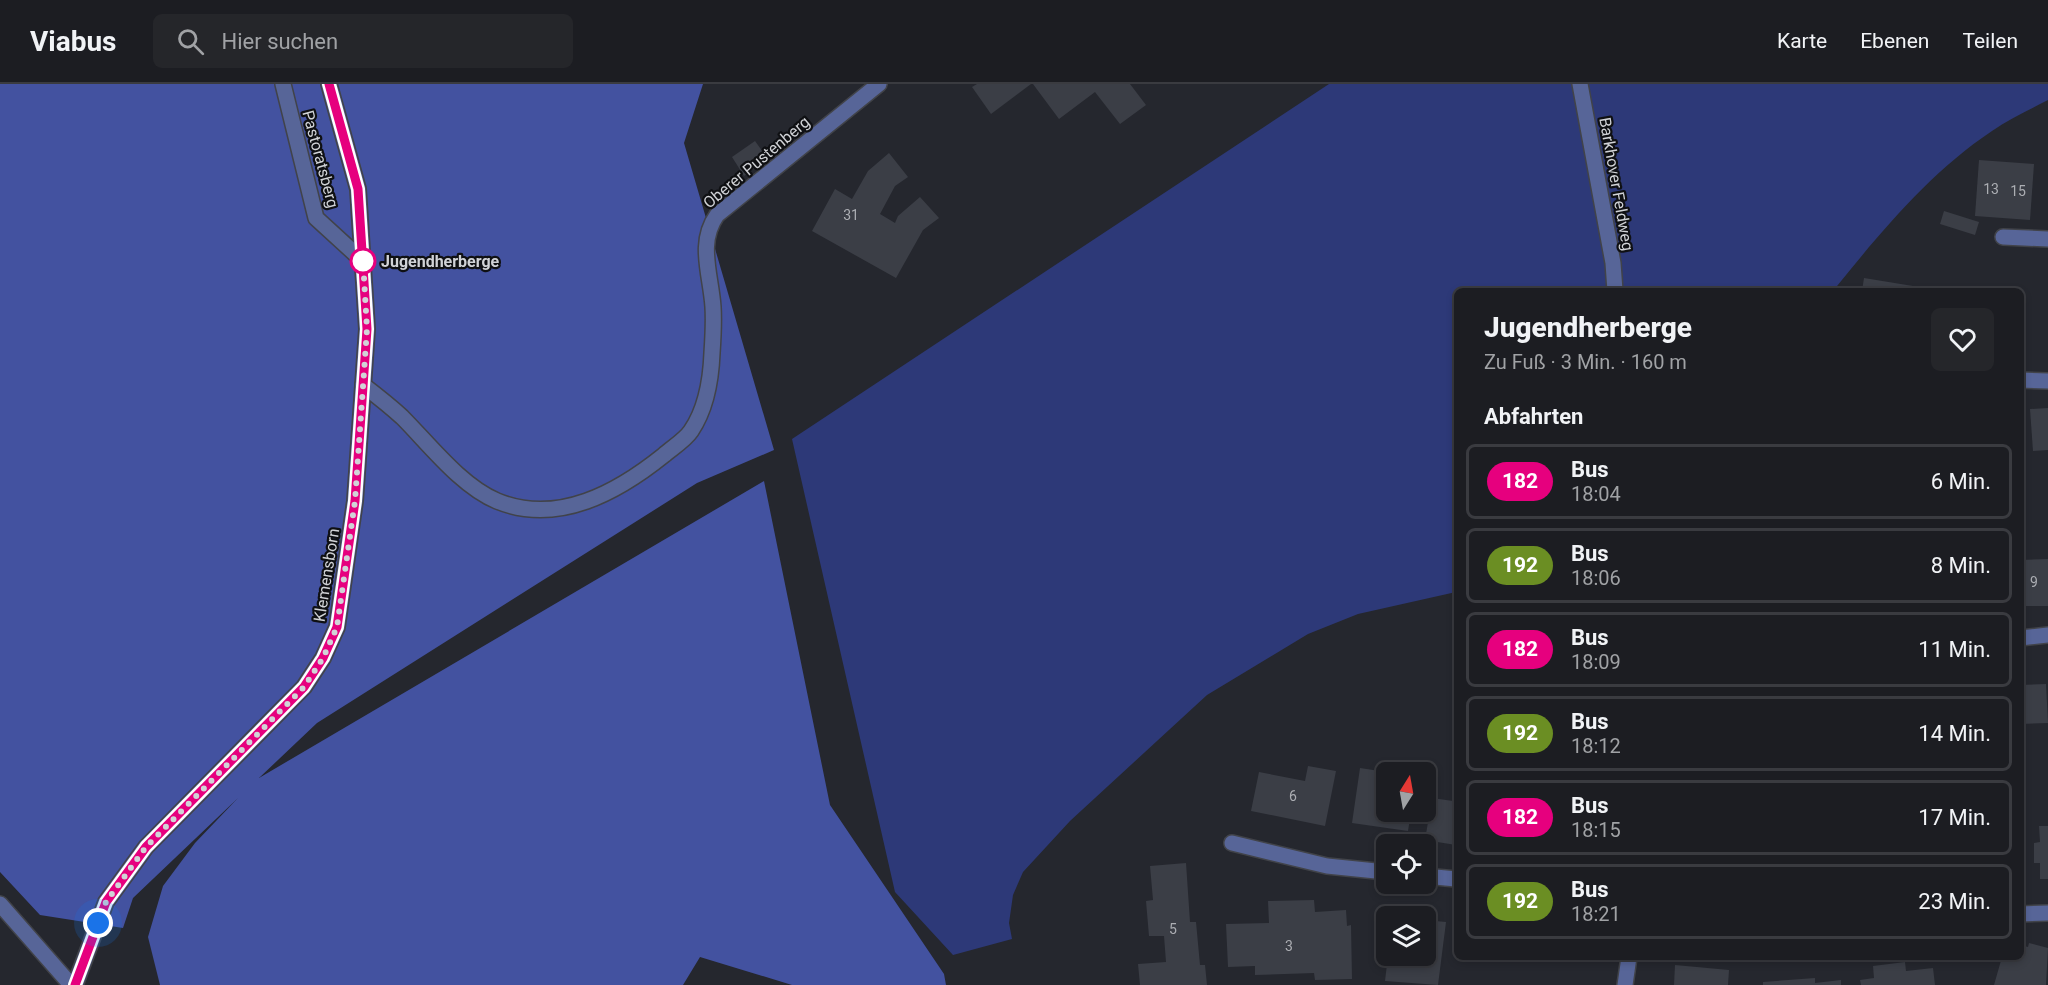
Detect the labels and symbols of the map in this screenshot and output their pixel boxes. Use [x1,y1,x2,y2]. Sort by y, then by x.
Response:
street label: Pastoratsberg [298,108,343,210]
street label: Oberer Pustenberg [699,112,813,212]
street label: Barkhover Feldweg [1595,116,1638,252]
house number: 13 [1983,181,1999,197]
house number: 15 [2010,183,2026,199]
house number: 31 [843,207,859,223]
marker: Jugendherberge [350,248,376,274]
place label: Jugendherberge [381,252,500,271]
street label: Klemensborn [310,527,343,623]
house number: 9 [2030,574,2038,590]
north arrow [1376,762,1436,822]
house number: 6 [1289,788,1297,804]
your location [83,908,113,938]
house number: 5 [1169,921,1177,937]
house number: 3 [1285,938,1293,954]

